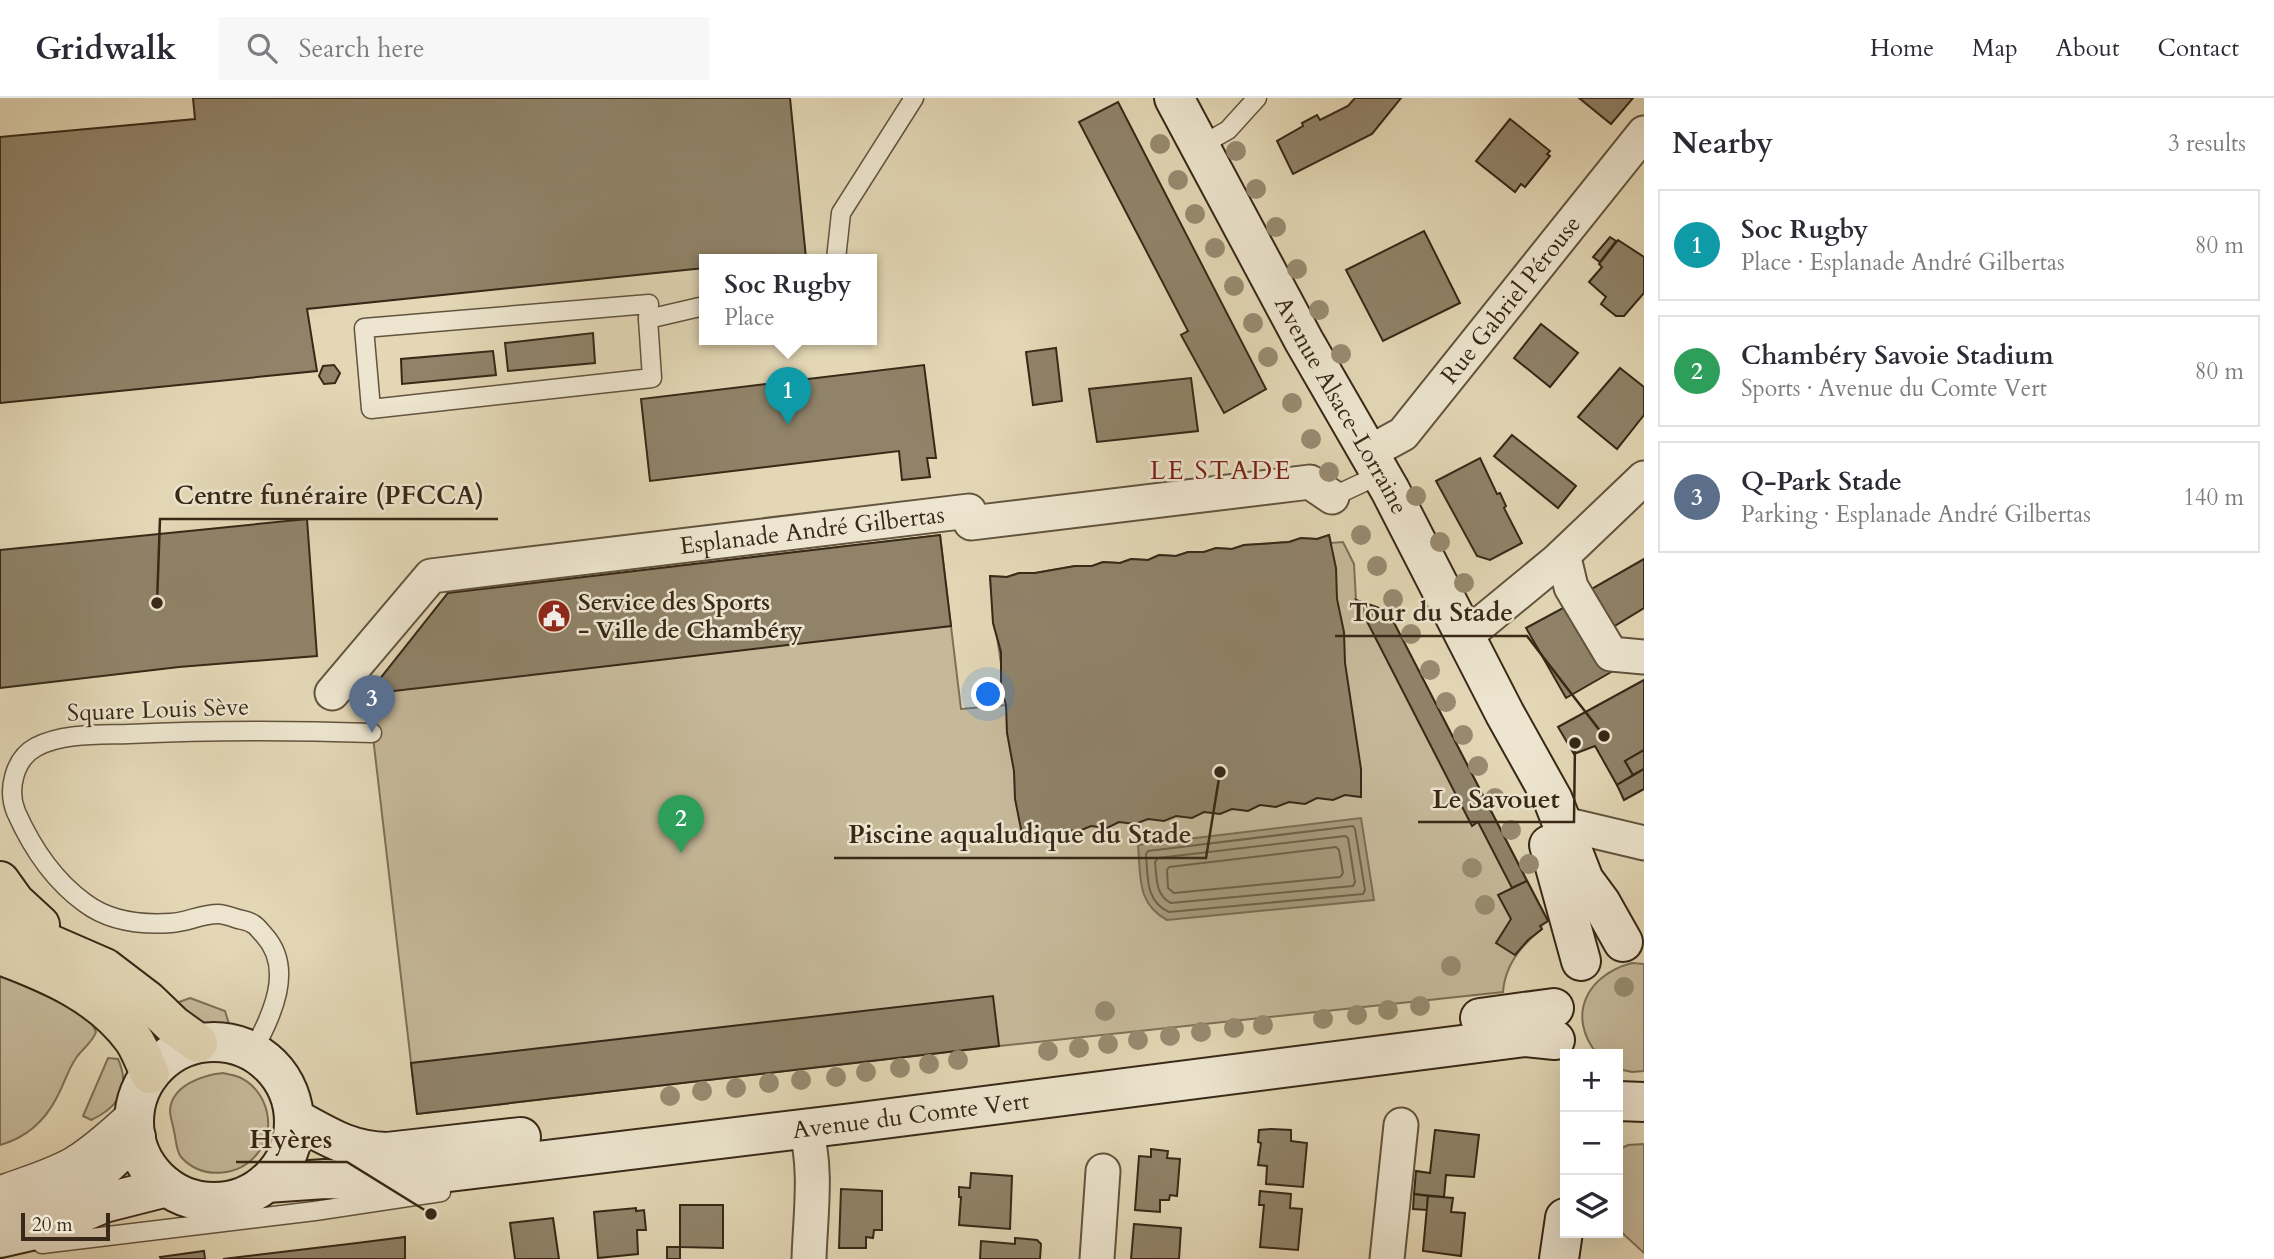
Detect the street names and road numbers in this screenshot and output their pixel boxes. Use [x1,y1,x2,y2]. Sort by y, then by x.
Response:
street label: Rue Gabriel Pérouse [1433,208,1588,391]
street label: Avenue Alsace-Lorraine [1267,291,1416,520]
street label: Esplanade André Gilbertas [678,498,946,562]
street label: Square Louis Sève [66,690,250,730]
street label: Avenue du Comte Vert [791,1084,1031,1147]

